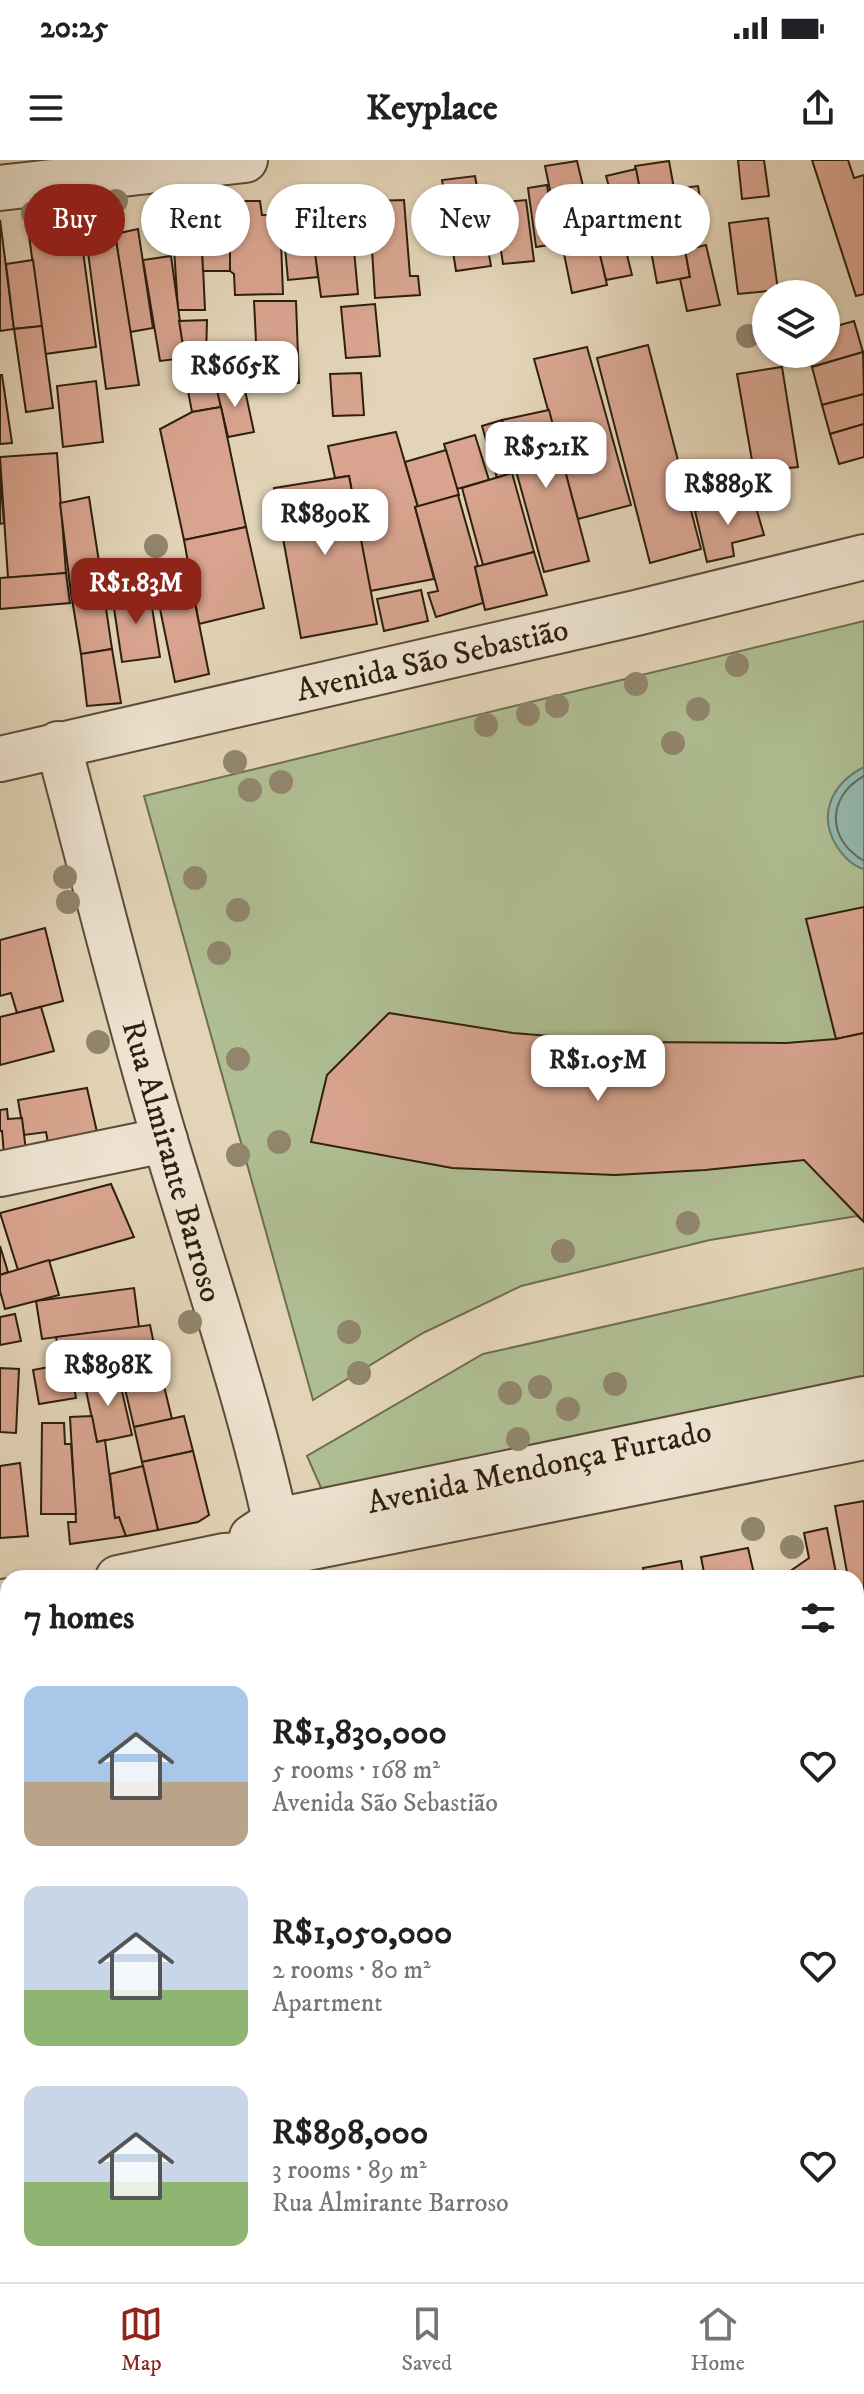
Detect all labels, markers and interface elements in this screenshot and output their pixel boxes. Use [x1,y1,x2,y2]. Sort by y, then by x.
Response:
text: 20:25 [40,10,108,47]
icon: menu [24,86,68,130]
text: Keyplace [366,86,498,131]
icon: share [796,86,840,130]
chip: Buy [24,184,125,256]
chip: Rent [141,184,250,256]
chip: Filters [266,184,395,256]
chip: New [411,184,519,256]
chip: Apartment [535,184,710,256]
map controls [752,280,840,368]
button: layers [752,280,840,368]
pin: R$665K [170,341,300,409]
text: R$665K [190,350,280,383]
pin: R$521K [481,422,611,490]
text: R$521K [504,431,588,464]
pin: R$889K [663,459,793,527]
text: R$889K [684,468,772,501]
pin: R$890K [260,489,390,557]
text: R$890K [280,498,370,531]
pin: R$1.83M [62,558,210,626]
text: R$1.83M [89,567,183,600]
street label: Avenida São Sebastião [292,610,572,712]
street label: Rua Almirante Barroso [112,1016,230,1307]
pin: R$1.05M [524,1035,672,1103]
text: R$1.05M [549,1044,647,1077]
pin: R$898K [43,1340,173,1408]
text: R$898K [64,1349,152,1382]
street label: Avenida Mendonça Furtado [364,1412,715,1524]
icon: filters [796,1596,840,1640]
text: 7 homes [24,1597,134,1639]
text: R$1,830,000 [272,1712,447,1754]
icon: home [88,1718,184,1814]
icon: heart [796,1744,840,1788]
text: 5 rooms · 168 m² [272,1754,440,1787]
text: Avenida São Sebastião [272,1787,498,1820]
text: R$1,050,000 [272,1912,452,1954]
icon: home [88,1918,184,2014]
icon: heart [796,1944,840,1988]
text: 2 rooms · 80 m² [272,1954,431,1987]
text: Apartment [272,1987,383,2020]
text: R$898,000 [272,2112,428,2154]
icon: home [88,2118,184,2214]
icon: heart [796,2144,840,2188]
text: 3 rooms · 89 m² [272,2154,427,2187]
text: Rua Almirante Barroso [272,2187,509,2220]
tab: Map [119,2302,163,2377]
tab: Saved [402,2302,452,2377]
tab: Home [690,2302,745,2377]

